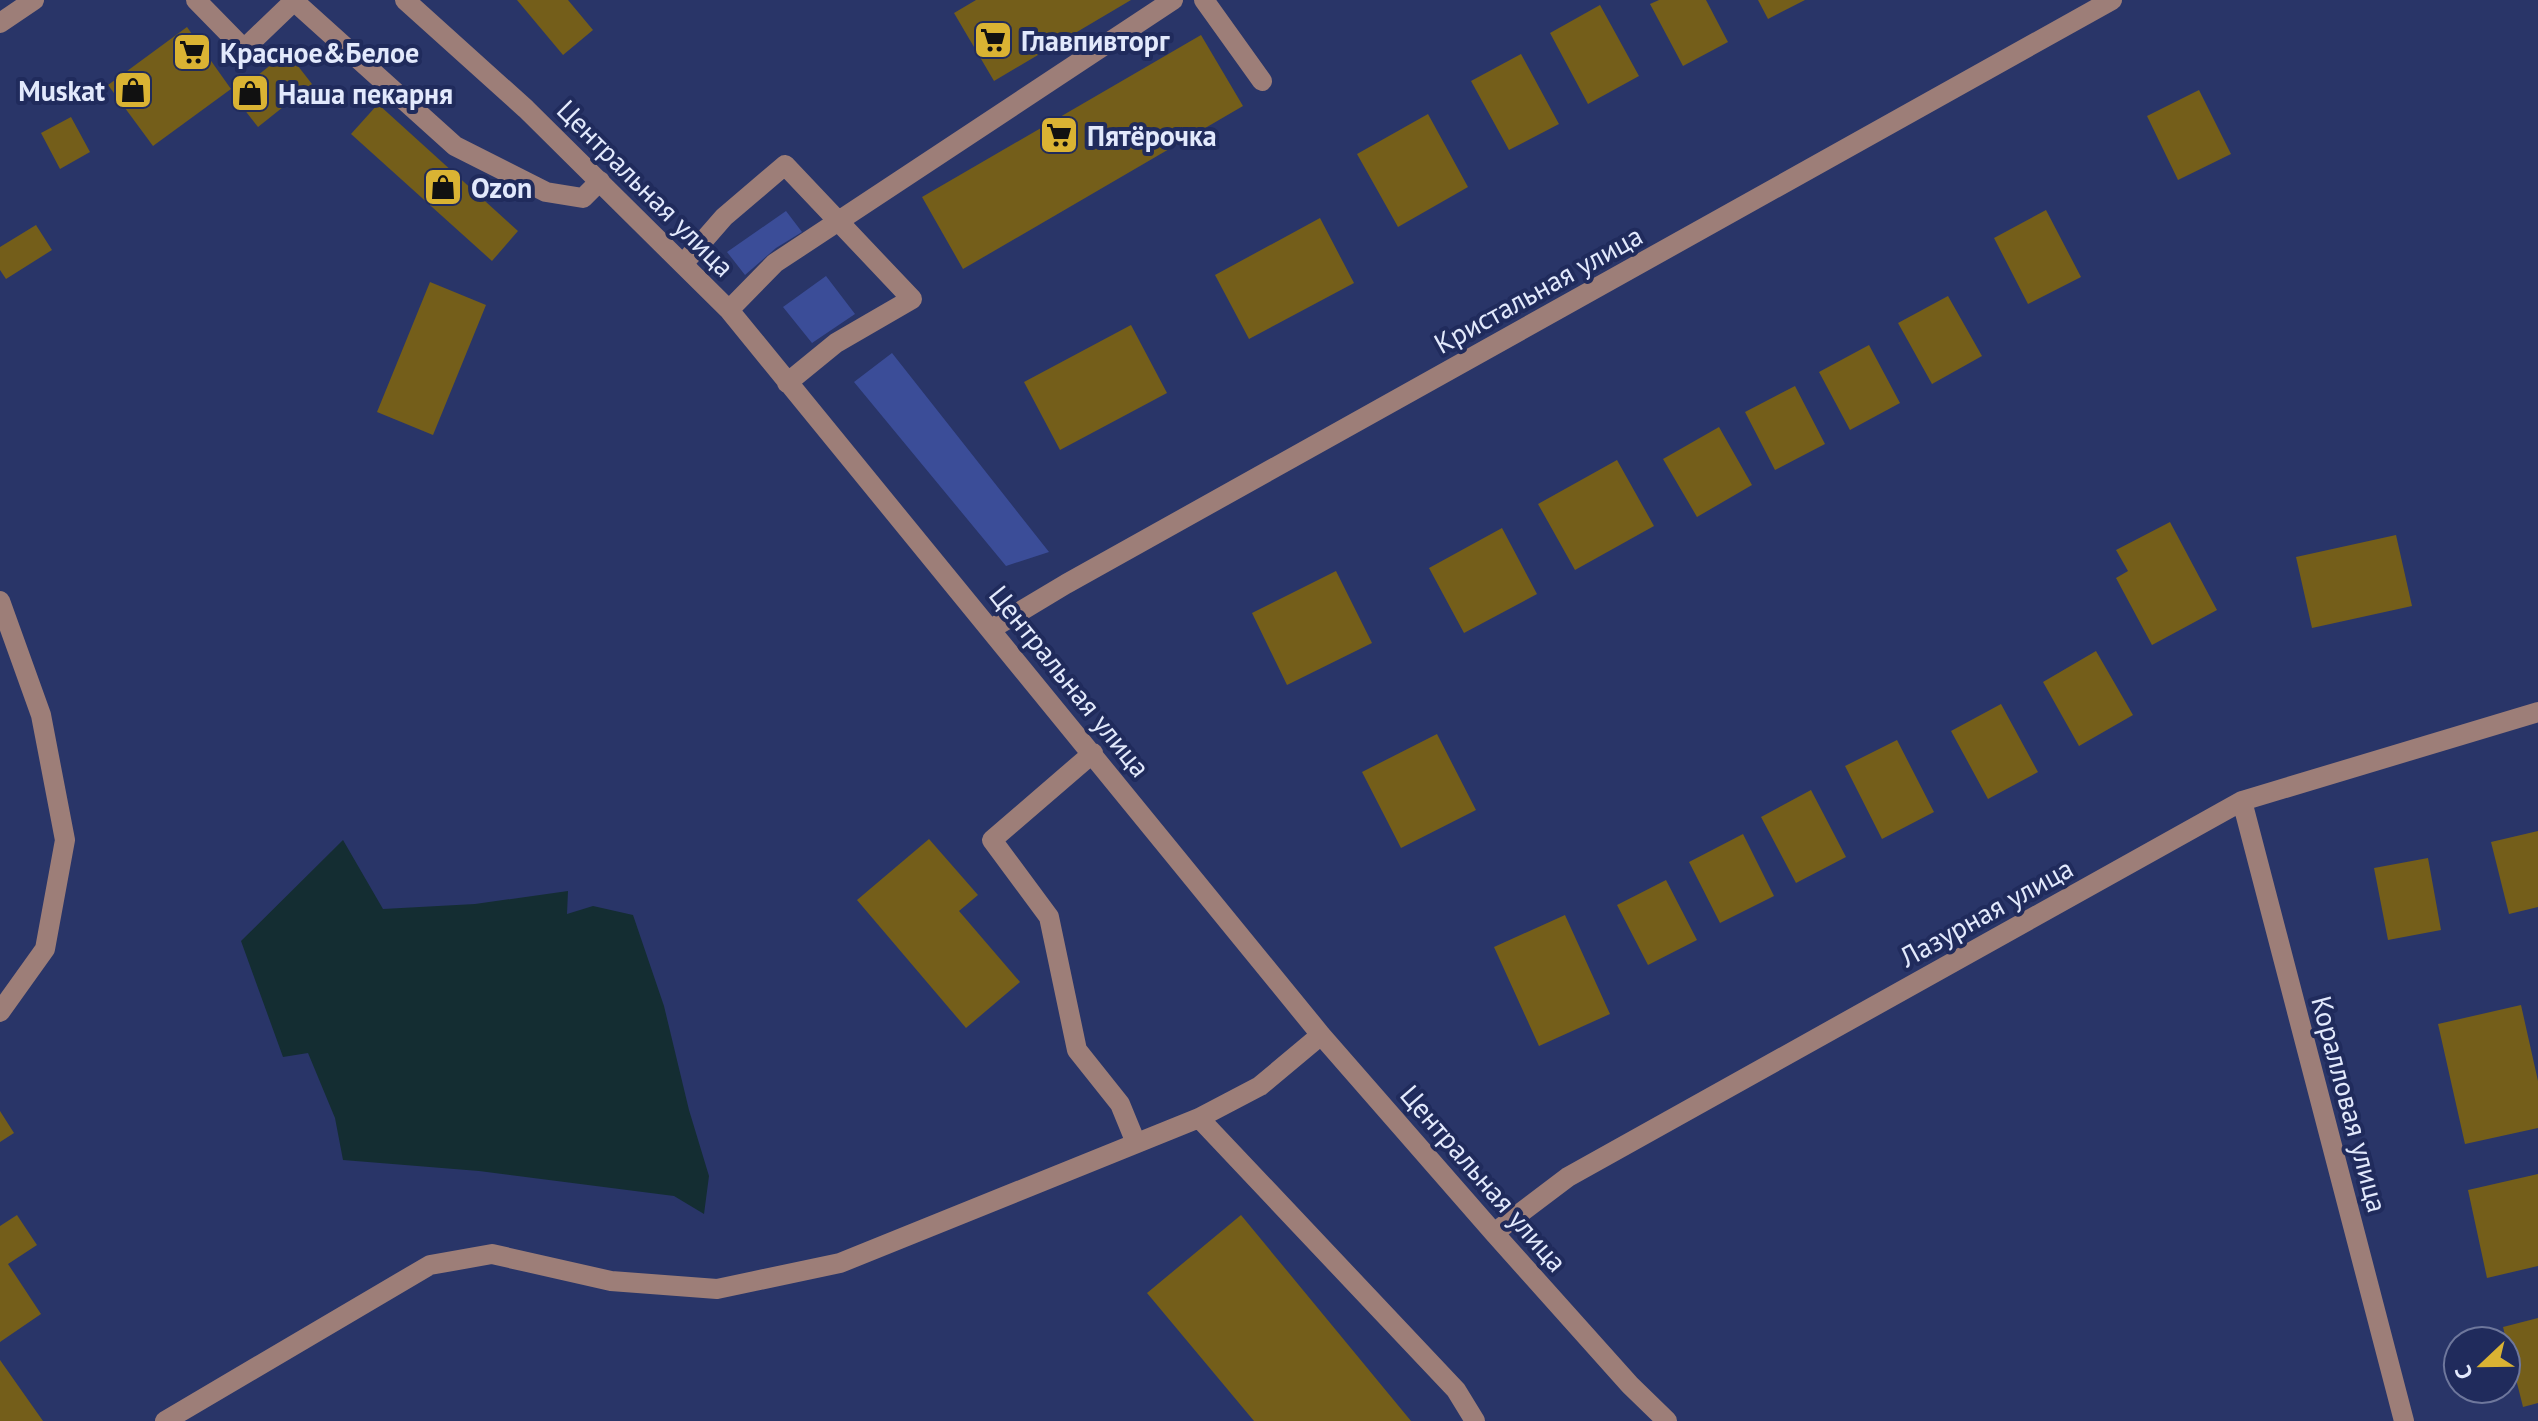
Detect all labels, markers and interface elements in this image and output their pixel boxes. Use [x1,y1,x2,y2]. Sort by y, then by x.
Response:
supermarket icon: Главпивторг [972,19,1014,61]
place label: Главпивторг [1021,22,1170,59]
supermarket icon: Красное&Белое [171,31,213,73]
place label: Красное&Белое [220,34,419,71]
shop icon: Muskat [112,69,154,111]
place label: Muskat [18,72,105,109]
shop icon: Наша пекарня [229,72,271,114]
place label: Наша пекарня [278,75,453,112]
street label: Центральная улица [549,91,743,285]
supermarket icon: Пятёрочка [1038,114,1080,156]
place label: Пятёрочка [1087,117,1217,154]
shop icon: Ozon [422,166,464,208]
place label: Ozon [471,169,532,206]
street label: Кристальная улица [1427,216,1649,362]
street label: Центральная улица [981,578,1159,784]
street label: Лазурная улица [1892,849,2079,975]
street label: Коралловая улица [2303,992,2397,1216]
street label: Центральная улица [1393,1077,1575,1279]
north arrow [2442,1325,2522,1405]
text: С [2448,1362,2479,1383]

